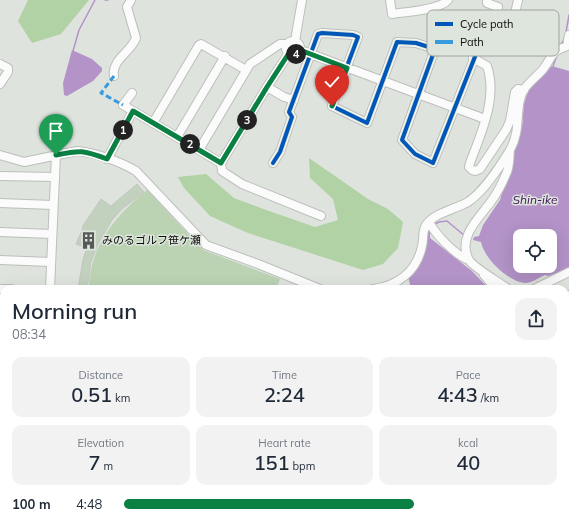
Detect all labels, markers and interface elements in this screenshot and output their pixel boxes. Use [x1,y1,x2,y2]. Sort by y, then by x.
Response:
legend [427,10,559,56]
text: Cycle path [460,17,513,31]
text: Path [460,35,484,49]
pin: 4 [286,44,306,64]
text: 4 [293,47,299,61]
pin [315,65,349,106]
icon: check [321,71,343,93]
pin: 3 [237,110,257,130]
text: 3 [244,113,250,127]
pin [39,114,73,155]
icon: arrive [45,120,67,142]
pin: 1 [113,120,133,140]
text: 1 [120,123,126,137]
pin: 2 [180,134,200,154]
text: 2 [187,137,193,151]
water label: Shin-ike [513,192,558,207]
map controls [513,229,557,273]
button: locate [513,229,557,273]
building icon: みのるゴルフ笹ケ瀬 [79,230,99,250]
place label: みのるゴルフ笹ケ瀬 [102,233,201,247]
text: Morning run [12,297,137,325]
button: share [515,298,557,340]
text: 08:34 [12,326,46,342]
text: Distance [79,368,123,382]
text: Time [272,368,297,382]
text: Pace [456,368,481,382]
text: 0.51 [71,382,112,407]
text: 2:24 [264,382,305,407]
text: 4:43 [437,382,478,407]
text: km [112,391,130,405]
text: /km [478,391,499,405]
text: Elevation [78,436,124,450]
text: Heart rate [258,436,311,450]
text: kcal [458,436,478,450]
text: 7 [89,450,101,475]
text: 151 [254,450,290,475]
text: 40 [456,450,480,475]
text: m [101,459,113,473]
text: bpm [290,459,315,473]
text: 100 m [12,496,51,512]
text: 4:48 [76,496,102,512]

